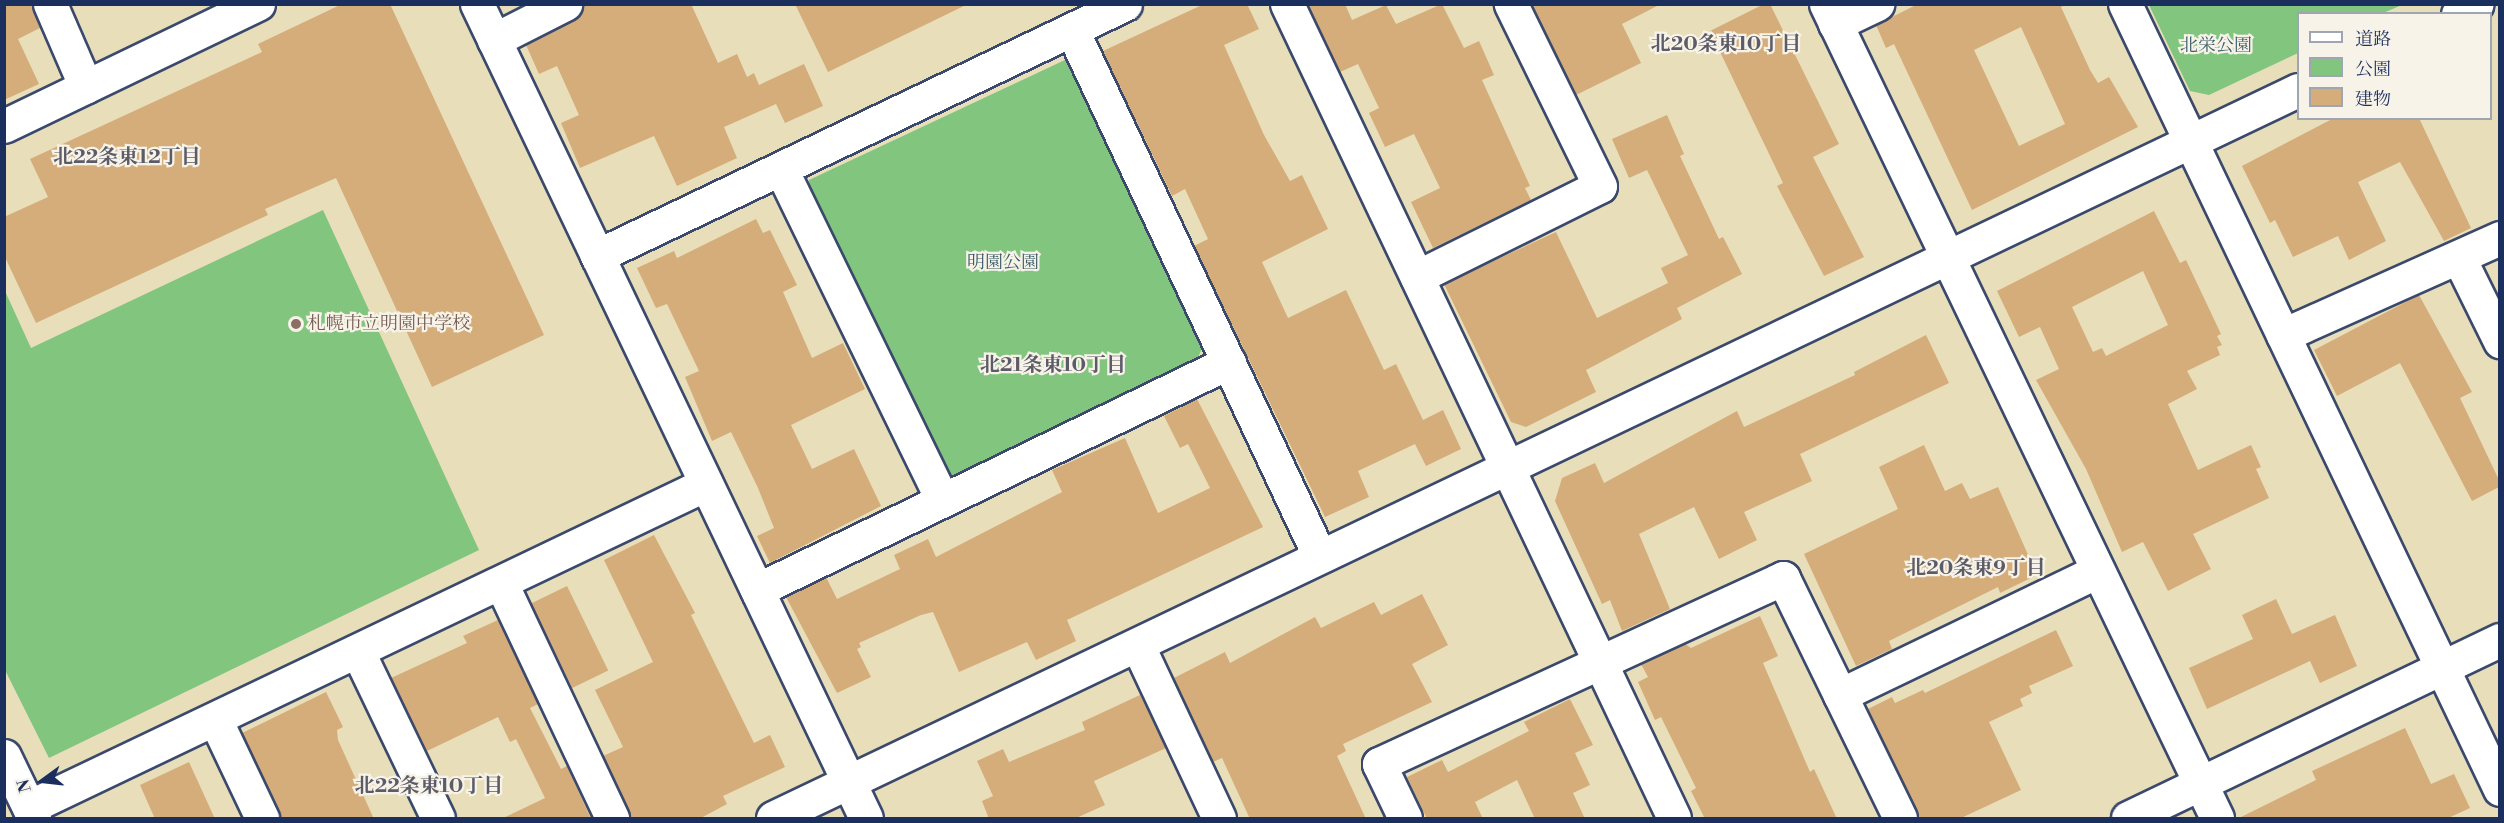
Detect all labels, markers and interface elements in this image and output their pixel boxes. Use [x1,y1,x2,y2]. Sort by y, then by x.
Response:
legend [2297,12,2492,120]
text: 道路 [2355,28,2391,51]
district label: 北20条東10丁目 [1651,32,1801,56]
park label: 北栄公園 [2180,35,2252,57]
text: 公園 [2355,58,2391,81]
text: 建物 [2355,88,2391,111]
district label: 北22条東12丁目 [53,145,201,169]
park label: 明園公園 [967,252,1039,274]
place label: 札幌市立明園中学校 [308,313,470,335]
marker: 札幌市立明園中学校 [289,317,303,331]
district label: 北21条東10丁目 [980,353,1126,377]
district label: 北20条東9丁目 [1906,556,2046,580]
north arrow [12,751,72,811]
district label: 北22条東10丁目 [355,774,503,798]
text: N [13,777,36,794]

